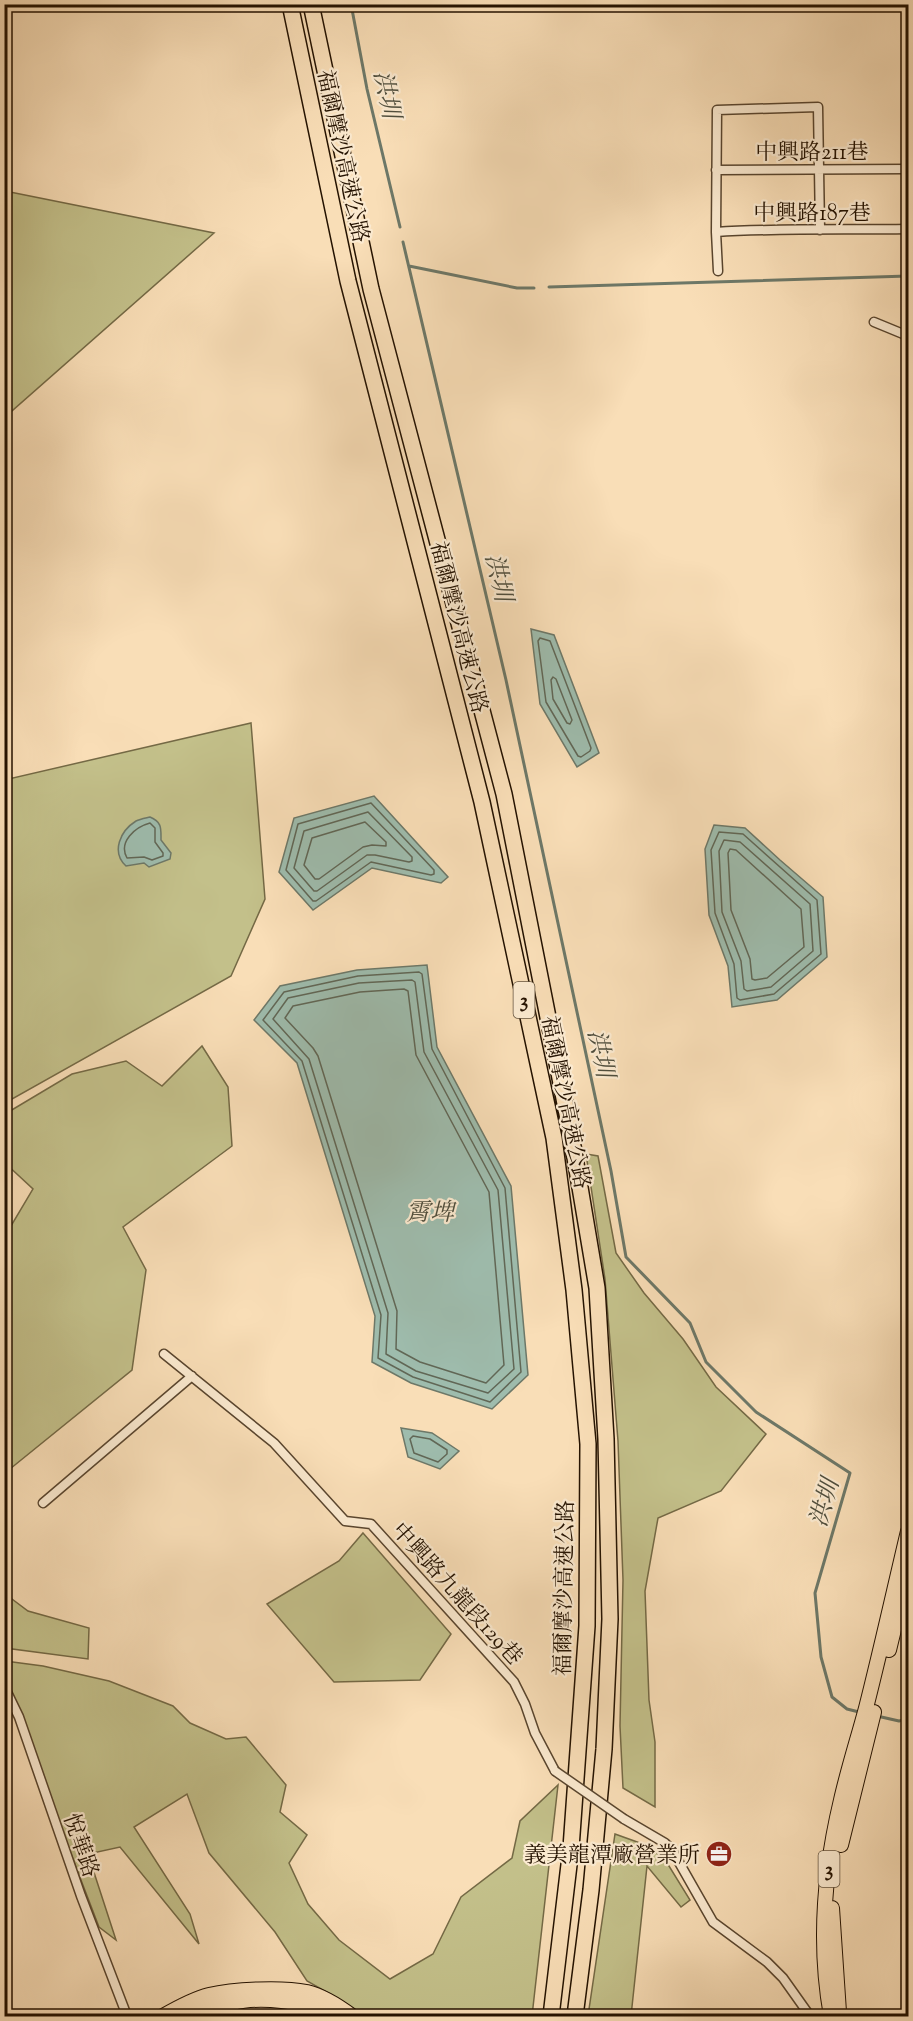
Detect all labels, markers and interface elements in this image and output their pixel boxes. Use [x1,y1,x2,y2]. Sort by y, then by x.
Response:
street label: 福爾摩沙高速公路 [307,67,375,246]
water label: 洪圳 [363,67,407,125]
street label: 中興路211巷 [755,138,869,170]
street label: 中興路187巷 [753,199,871,231]
street label: 福爾摩沙高速公路 [420,538,494,717]
water label: 洪圳 [475,550,520,609]
road number: 3 [514,982,534,1018]
street label: 福爾摩沙高速公路 [532,1013,597,1192]
water label: 洪圳 [577,1026,621,1084]
water label: 霄埤 [406,1197,457,1231]
water label: 洪圳 [803,1472,850,1531]
street label: 福爾摩沙高速公路 [548,1500,584,1676]
street label: 中興路九龍段129巷 [383,1517,529,1674]
street label: 悅華路 [53,1810,105,1882]
office icon: 義美龍潭廠營業所 [704,1839,734,1869]
place label: 義美龍潭廠營業所 [524,1841,700,1873]
road number: 3 [818,1851,840,1887]

